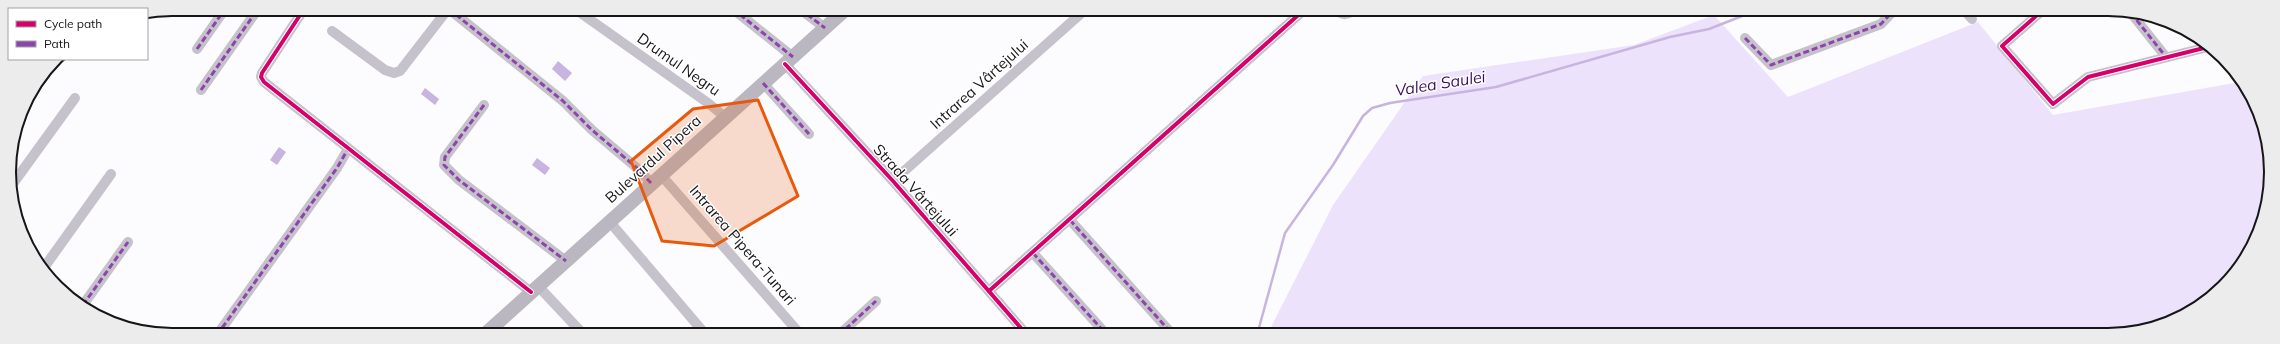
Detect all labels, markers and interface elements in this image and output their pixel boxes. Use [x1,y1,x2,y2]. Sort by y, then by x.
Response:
legend [8,8,148,60]
text: Cycle path [44,16,102,31]
street label: Drumul Negru [634,28,724,100]
street label: Intrarea Vârtejului [926,35,1032,133]
text: Path [44,36,70,51]
water label: Valea Saulei [1393,66,1487,100]
street label: Bulevardul Pipera [601,111,705,207]
street label: Strada Vârtejului [870,140,962,240]
street label: Intrarea Pipera-Tunari [686,181,800,309]

